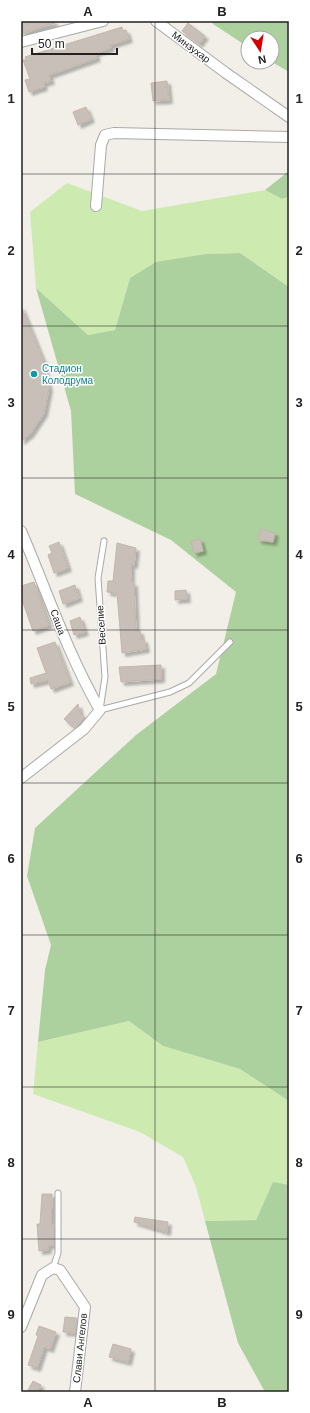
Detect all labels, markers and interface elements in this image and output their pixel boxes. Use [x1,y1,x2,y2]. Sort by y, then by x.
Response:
text: A [83,4,93,19]
text: B [217,4,227,19]
street label: Минзухар [170,29,213,65]
scale bar [32,30,117,56]
north arrow [240,30,280,70]
text: 50 m [38,37,65,51]
text: N [257,53,267,66]
text: 1 [7,91,15,106]
text: 1 [295,91,303,106]
text: 2 [7,243,15,258]
text: 2 [295,243,303,258]
place label: Стадион Колодрума [42,363,94,386]
marker: Стадион Колодрума [29,369,39,379]
text: 3 [7,395,15,410]
text: 3 [295,395,303,410]
text: 4 [7,547,15,562]
text: 4 [295,547,303,562]
street label: Веселие [94,605,108,645]
street label: Саша [48,608,68,637]
text: 5 [7,699,15,714]
text: 5 [295,699,303,714]
text: 6 [7,851,15,866]
text: 6 [295,851,303,866]
text: 7 [7,1003,15,1018]
text: 7 [295,1003,303,1018]
text: 8 [7,1155,15,1170]
text: 8 [295,1155,303,1170]
text: 9 [7,1307,15,1322]
text: 9 [295,1307,303,1322]
street label: Слави Ангелов [71,1313,89,1383]
text: A [83,1395,93,1410]
text: B [217,1395,227,1410]

